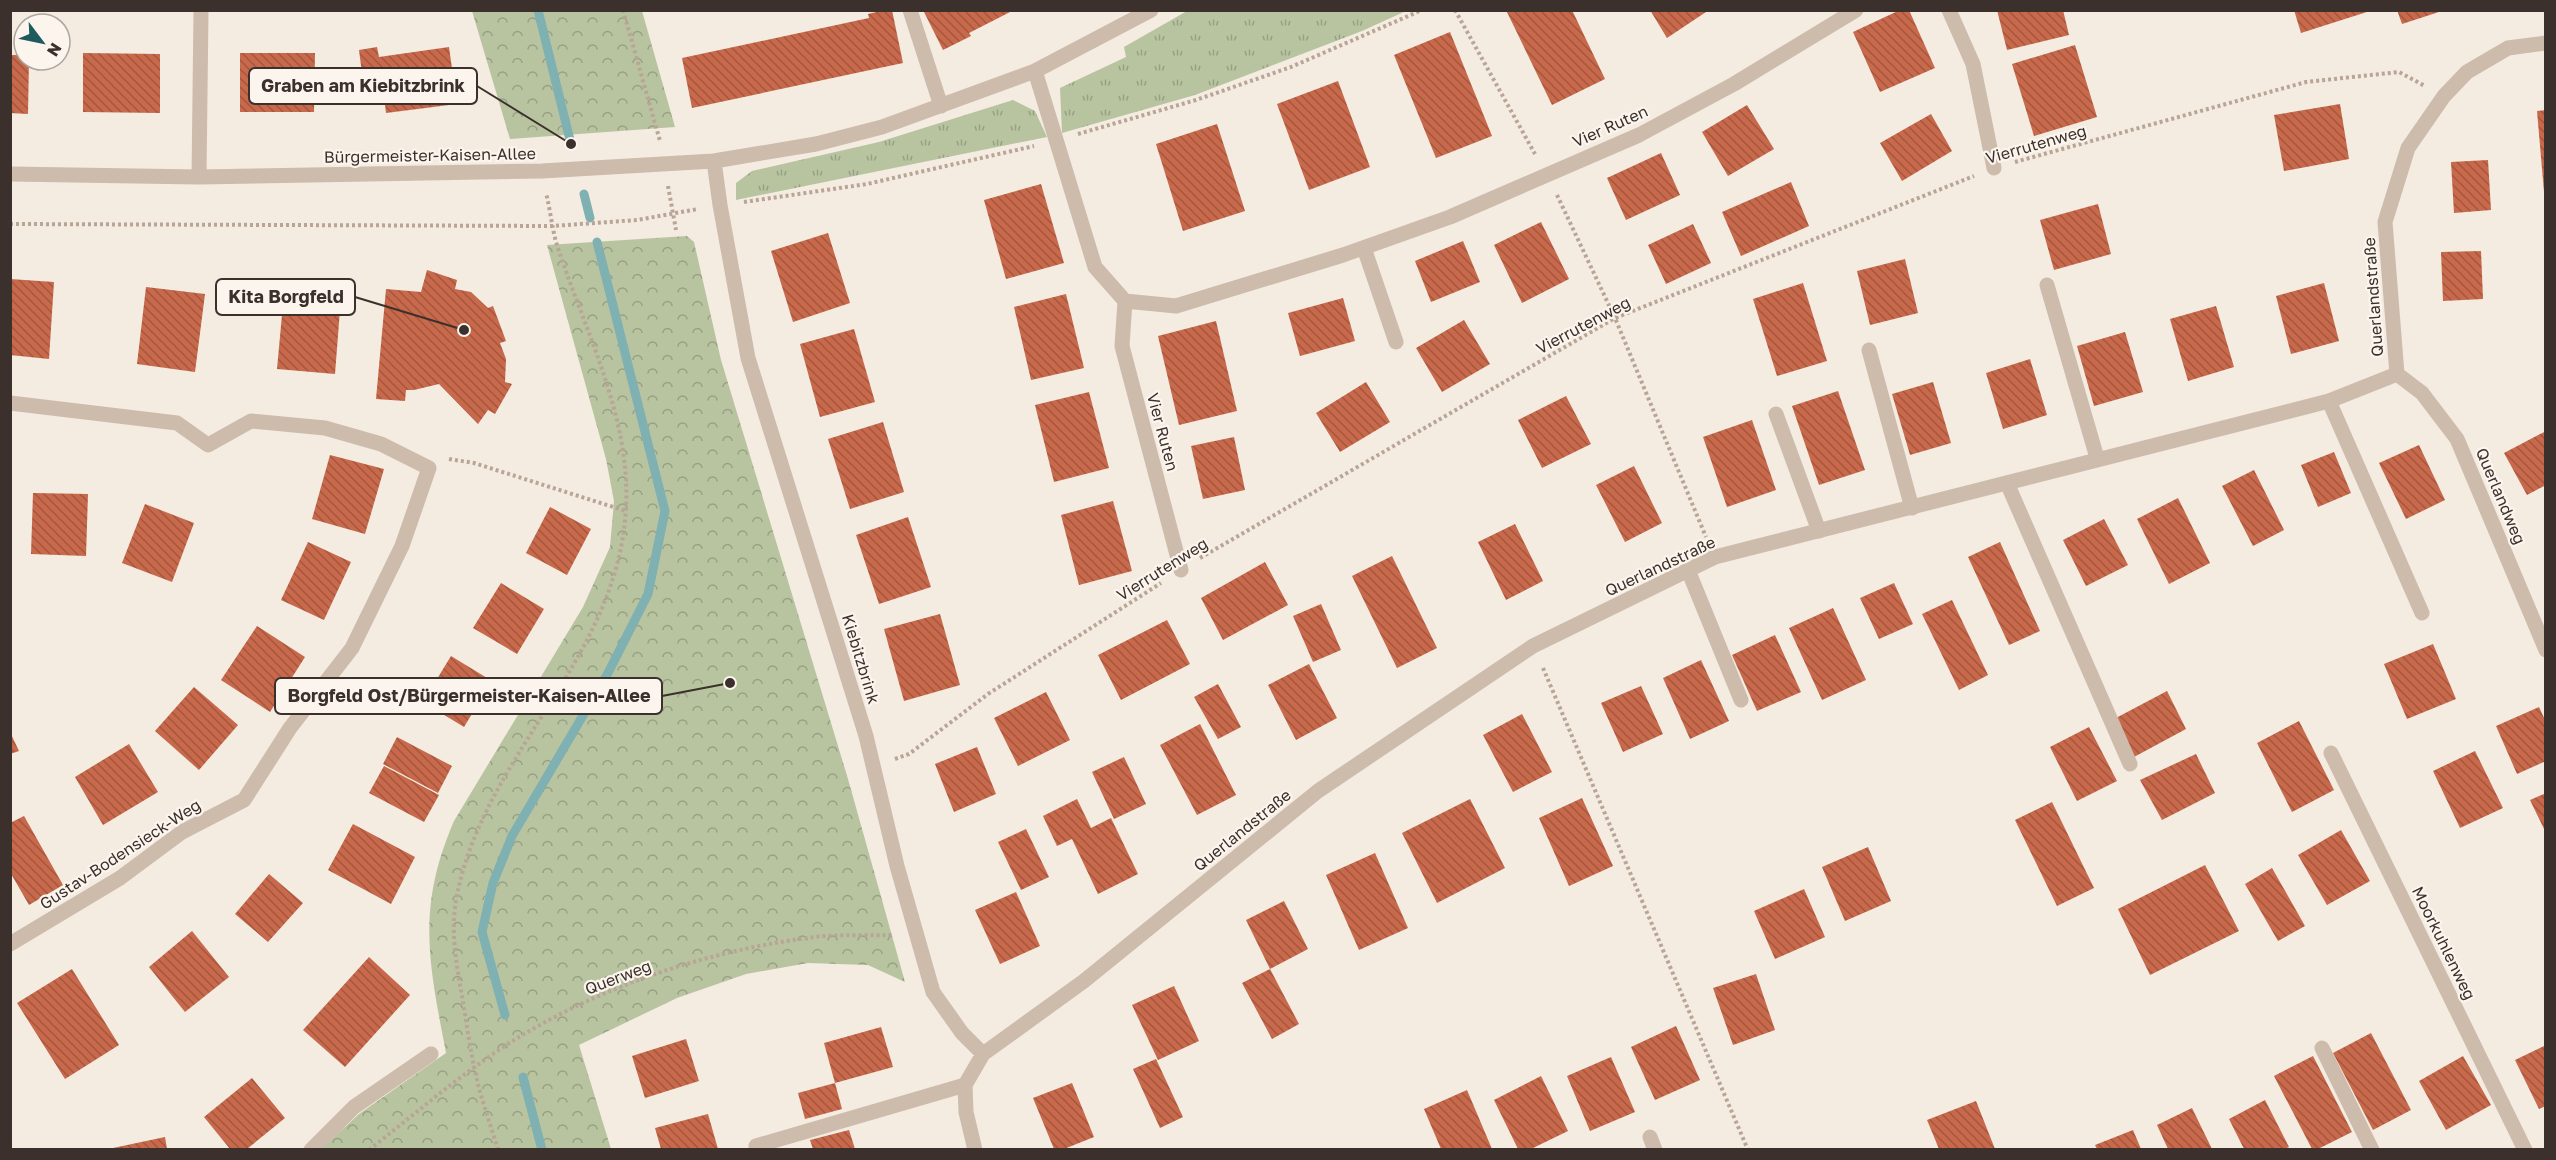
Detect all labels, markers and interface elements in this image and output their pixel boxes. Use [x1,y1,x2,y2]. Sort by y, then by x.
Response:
north arrow [12,12,72,72]
text: N [43,39,66,60]
callout: Graben am Kiebitzbrink [249,68,477,104]
text: Graben am Kiebitzbrink [261,74,465,96]
street label: Vier Ruten [1569,101,1651,151]
street label: Vierrutenweg [1983,120,2089,168]
street label: Bürgermeister-Kaisen-Allee [324,143,536,167]
street label: Querlandstraße [2359,237,2387,357]
callout: Kita Borgfeld [216,279,355,315]
text: Kita Borgfeld [228,285,344,307]
street label: Vierrutenweg [1533,292,1633,358]
street label: Vier Ruten [1143,391,1183,473]
street label: Querlandweg [2472,445,2530,547]
street label: Querlandstraße [1602,532,1718,600]
street label: Vierrutenweg [1113,533,1211,605]
street label: Kiebitzbrink [838,612,884,706]
callout: Borgfeld Ost/Bürgermeister-Kaisen-Allee [275,678,662,714]
text: Borgfeld Ost/Bürgermeister-Kaisen-Allee [288,684,651,706]
street label: Querlandstraße [1189,785,1295,875]
street label: Gustav-Bodensieck-Weg [36,795,204,913]
street label: Moorkuhlenweg [2408,883,2480,1003]
street label: Querweg [582,955,654,999]

